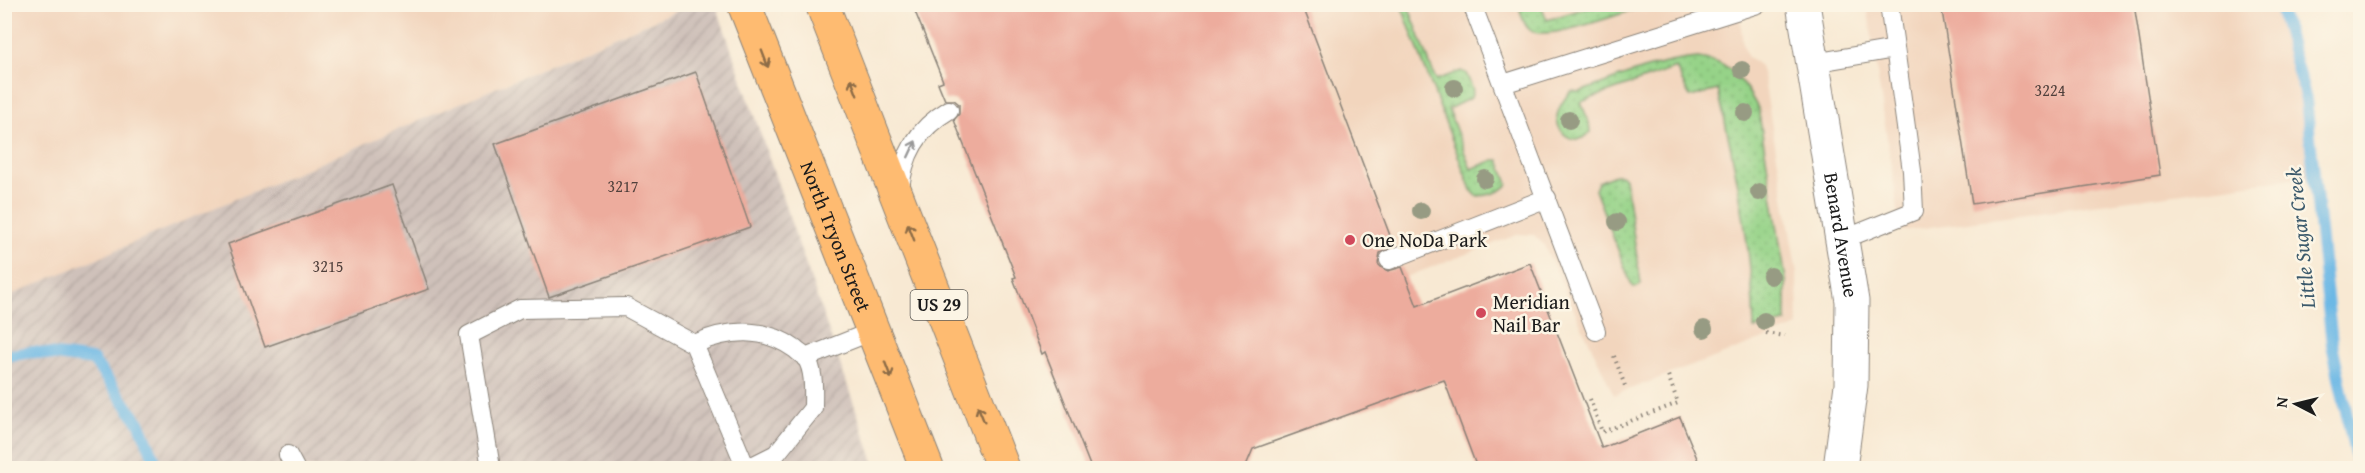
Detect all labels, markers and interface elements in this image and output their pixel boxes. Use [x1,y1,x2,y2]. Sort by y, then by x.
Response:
one-way arrow [760,49,771,68]
house number: 3224 [2035,78,2066,102]
one-way arrow [848,79,859,97]
one-way arrow [906,140,918,158]
street label: North Tryon Street [793,157,879,316]
water label: Little Sugar Creek [2278,165,2323,311]
street label: Benard Avenue [1817,170,1866,299]
house number: 3217 [608,174,639,198]
one-way arrow [905,224,916,242]
place label: One NoDa Park [1362,225,1488,254]
marker: One NoDa Park [1343,233,1357,247]
house number: 3215 [313,254,343,278]
place label: Meridian Nail Bar [1493,287,1570,339]
road number: US 29 [910,290,968,320]
marker: Meridian Nail Bar [1474,306,1488,320]
one-way arrow [883,360,894,378]
north arrow [2266,374,2326,434]
text: N [2269,395,2294,409]
one-way arrow [975,405,986,424]

